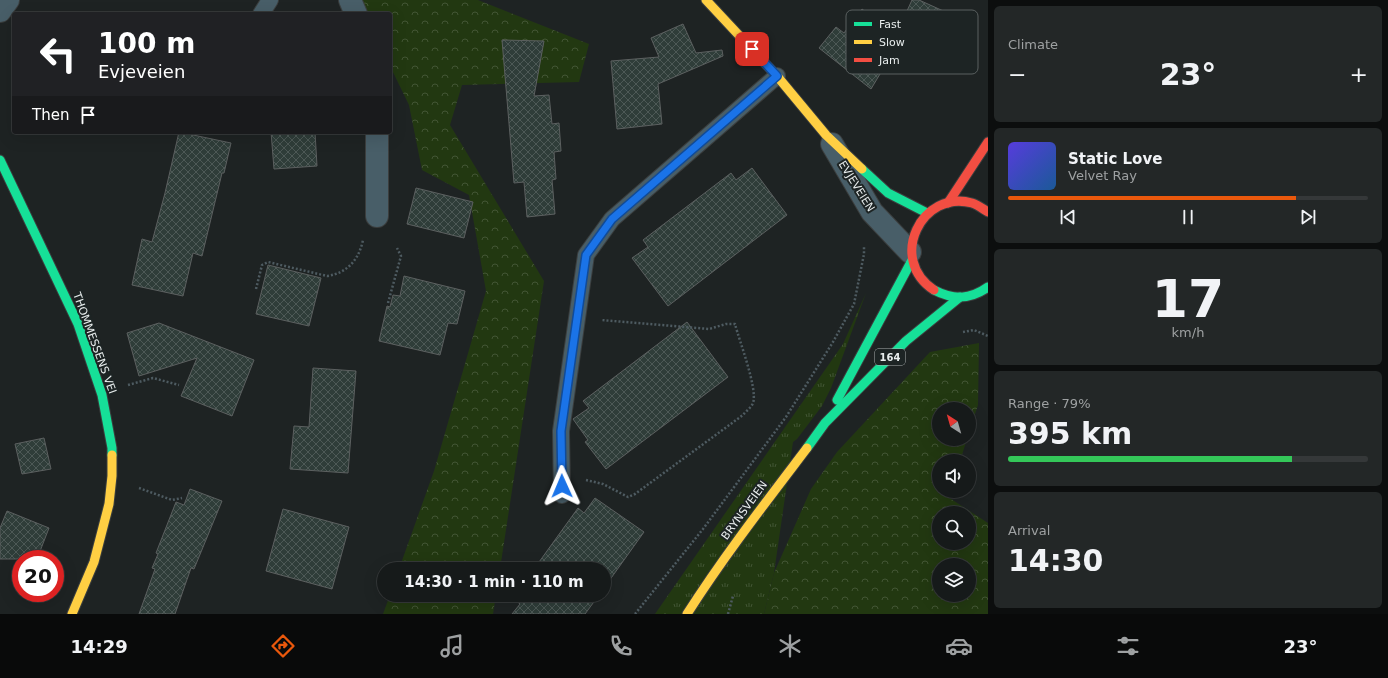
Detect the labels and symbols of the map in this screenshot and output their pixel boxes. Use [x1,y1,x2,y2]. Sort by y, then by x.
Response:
legend [846,10,978,74]
text: Fast [879,18,902,31]
pin [735,32,769,66]
text: Slow [879,36,905,49]
text: Jam [878,54,900,67]
street label: EVJEVEIEN [836,158,877,214]
street label: THOMMESSENS VEI [70,290,119,396]
road number: 164 [875,349,905,365]
north arrow [932,402,976,446]
position arrow [541,465,583,507]
street label: BRYNSVEIEN [719,478,770,542]
speed limit sign: 20 [12,550,64,602]

